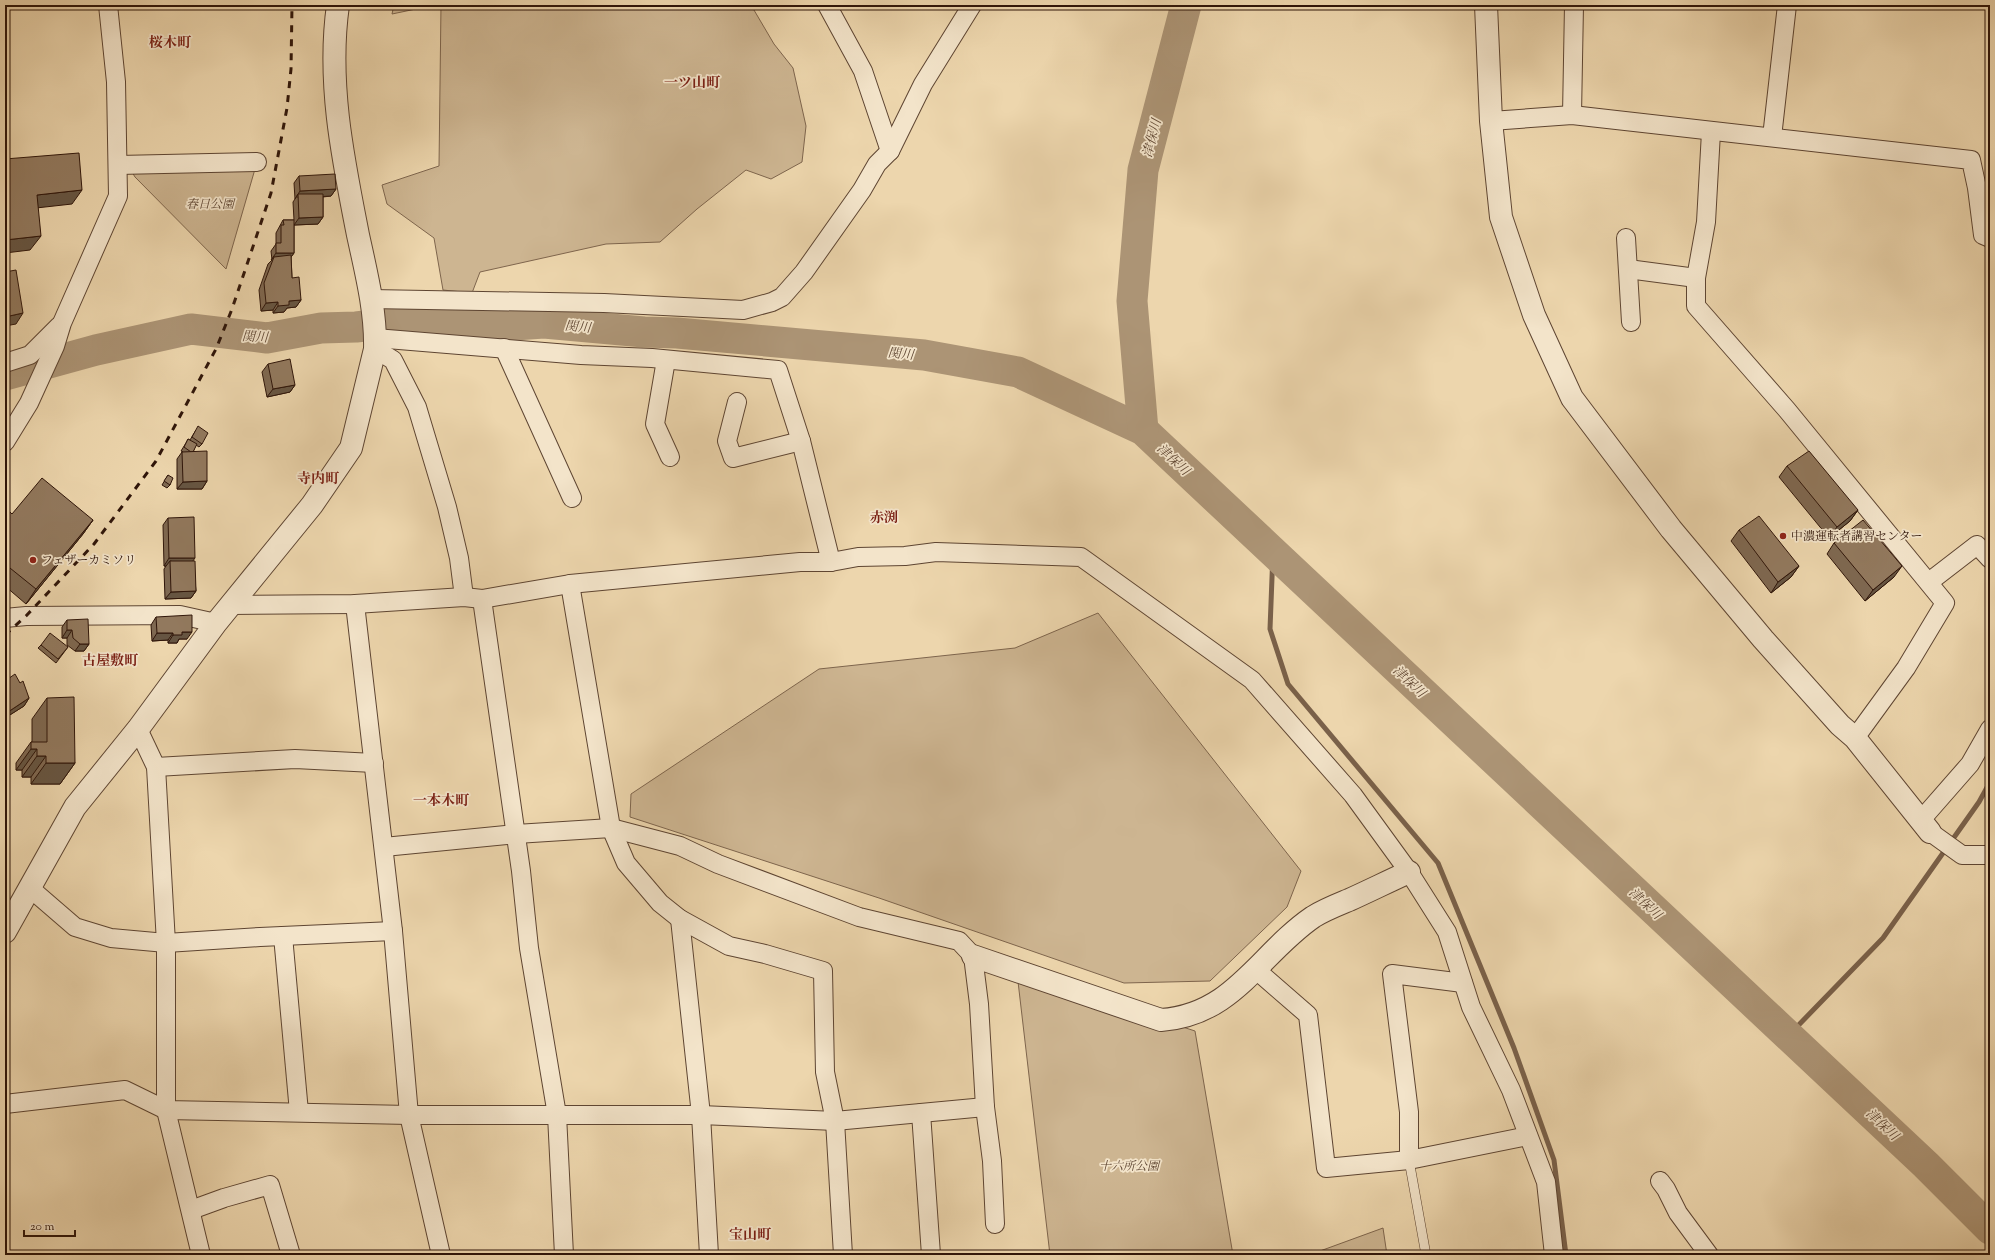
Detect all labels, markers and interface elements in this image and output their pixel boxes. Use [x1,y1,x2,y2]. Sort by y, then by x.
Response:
district label: 桜木町 [149,34,192,54]
district label: 一ツ山町 [664,74,721,94]
water label: 津保川 [1139,115,1167,160]
park label: 春日公園 [186,196,236,214]
water label: 関川 [564,318,594,338]
water label: 関川 [241,328,270,348]
water label: 関川 [887,345,917,365]
water label: 津保川 [1152,441,1194,482]
district label: 寺内町 [297,470,340,490]
district label: 赤渕 [870,509,898,529]
place label: 中濃運転者講習センター [1791,528,1923,546]
marker: 中濃運転者講習センター [1778,531,1788,541]
place label: フェザーカミソリ [41,552,136,570]
marker: フェザーカミソリ [28,555,38,565]
district label: 古屋敷町 [82,652,139,672]
water label: 津保川 [1388,663,1430,704]
district label: 一本木町 [413,792,470,812]
water label: 津保川 [1624,885,1666,926]
water label: 津保川 [1861,1106,1903,1147]
park label: 十六所公園 [1099,1158,1161,1176]
scale bar [24,1212,75,1238]
text: 20 m [30,1218,55,1236]
district label: 宝山町 [729,1226,772,1246]

